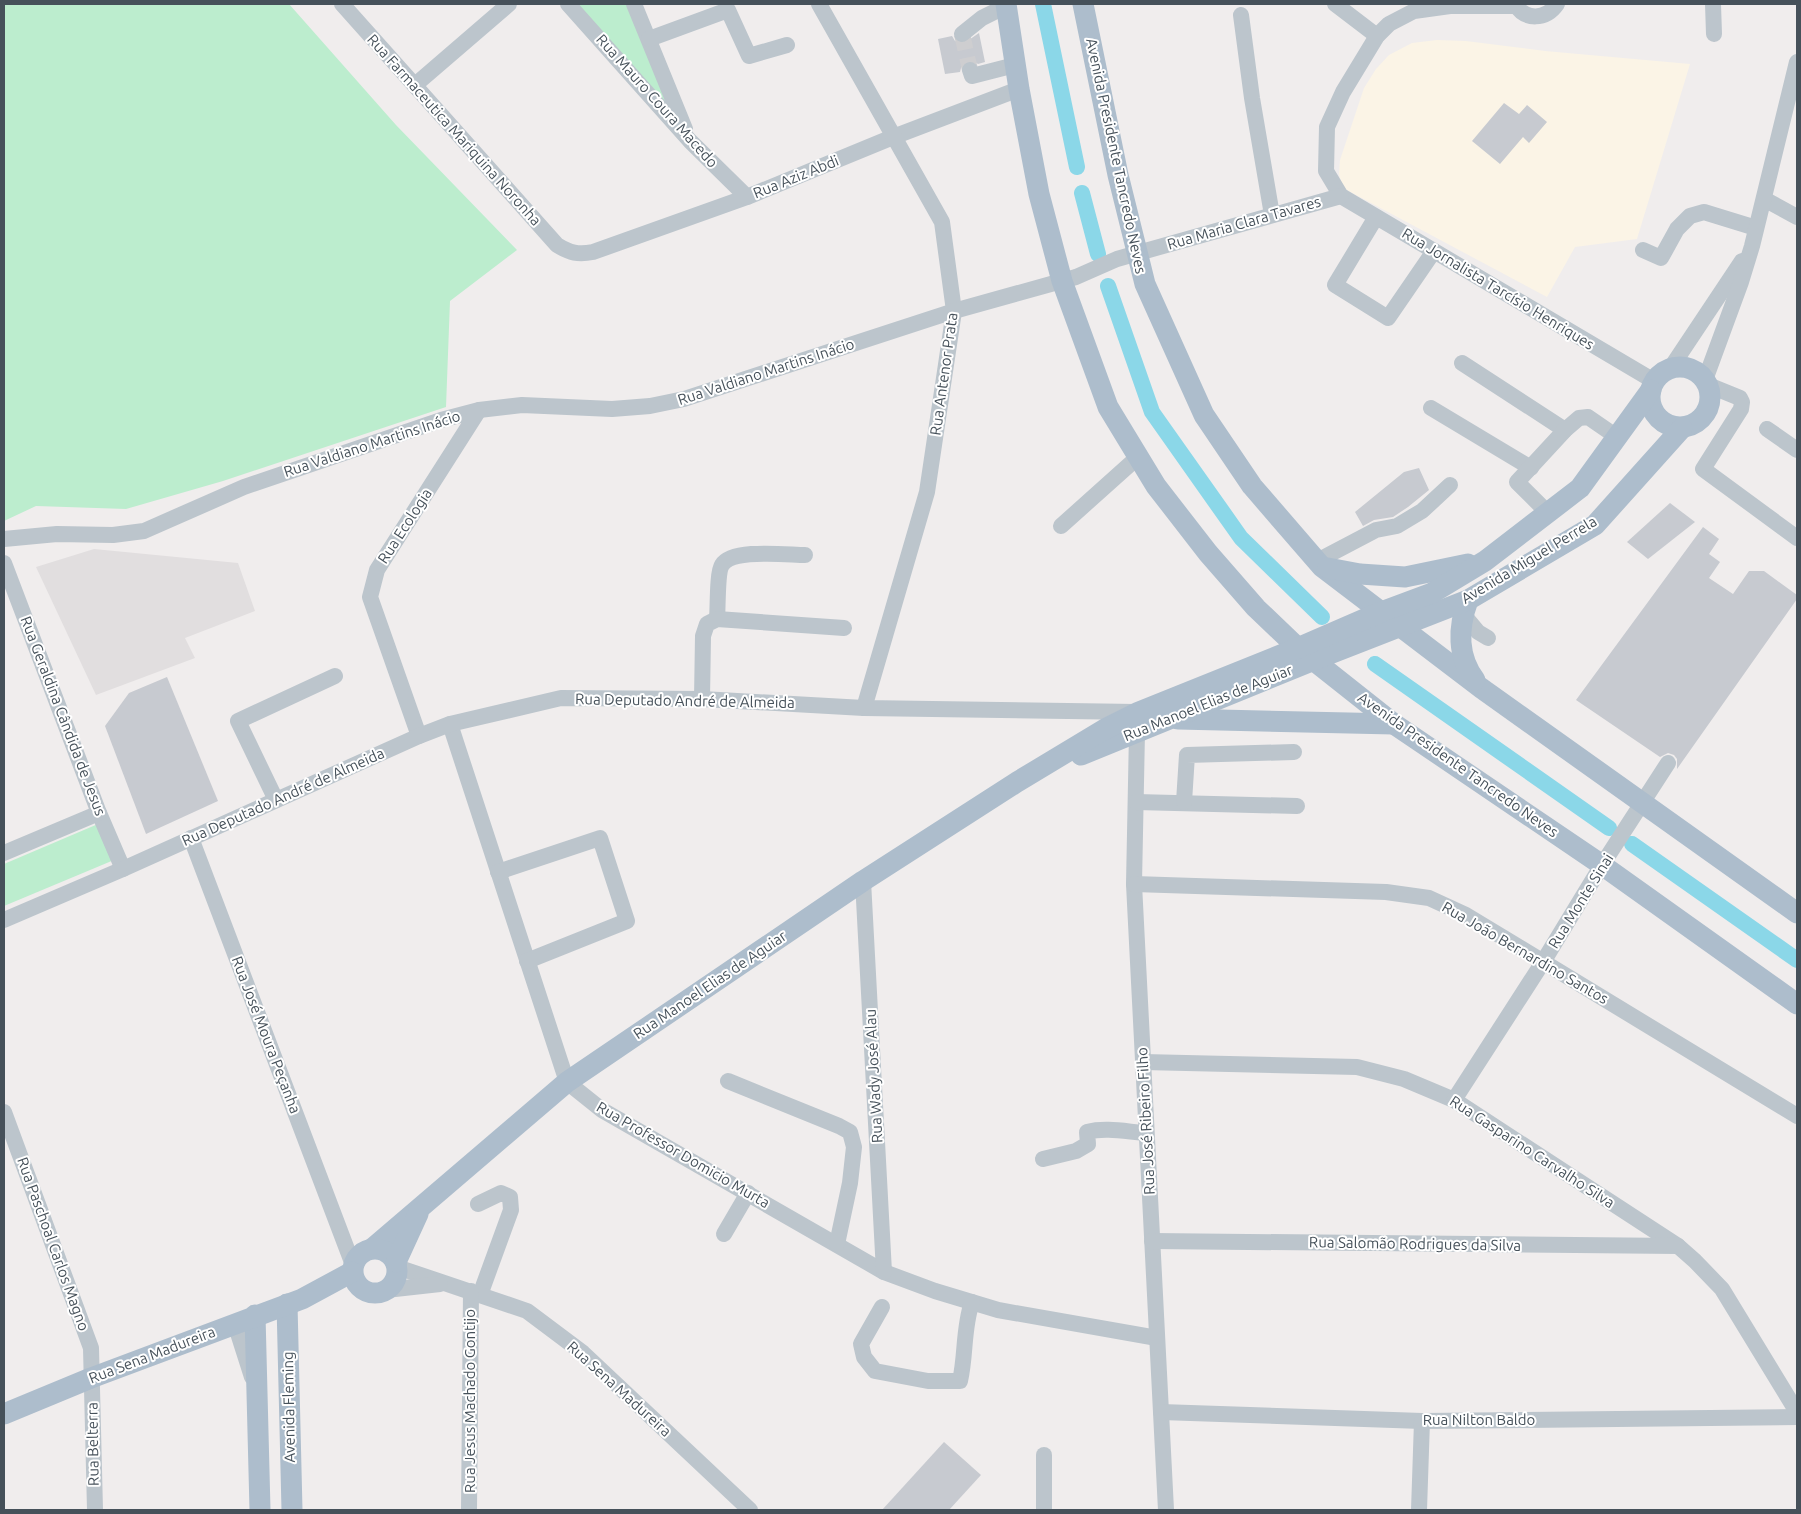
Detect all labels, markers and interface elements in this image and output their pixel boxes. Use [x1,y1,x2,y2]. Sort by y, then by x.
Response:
street label: Rua Farmaceutica Mariquina Noronha [364,31,545,229]
street label: Rua Mauro Coura Macedo [593,31,722,171]
street label: Avenida Presidente Tancredo Neves [1083,36,1150,275]
street label: Rua Aziz Abdi [751,152,841,201]
street label: Rua Maria Clara Tavares [1165,192,1323,253]
street label: Rua Jornalista Tarcísio Henriques [1399,224,1597,353]
street label: Rua Antenor Prata [926,311,961,436]
street label: Rua Valdiano Martins Inácio [675,335,856,408]
street label: Rua Valdiano Martins Inácio [281,407,462,480]
street label: Rua Ecologia [374,485,435,566]
street label: Avenida Miguel Perrela [1458,512,1600,607]
street label: Rua Geraldina Cândida de Jesus [17,614,109,818]
street label: Rua Manoel Elias de Aguiar [1121,661,1295,744]
street label: Avenida Presidente Tancredo Neves [1355,689,1562,841]
street label: Rua Deputado André de Almeida [575,690,795,711]
street label: Rua Deputado André de Almeida [179,744,387,849]
street label: Rua Monte Sinai [1545,850,1617,951]
street label: Rua João Bernardino Santos [1439,898,1611,1007]
street label: Rua Manoel Elias de Aguiar [630,927,790,1042]
street label: Rua José Moura Peçanha [229,954,304,1116]
street label: Rua Wady José Alau [862,1009,885,1143]
street label: Rua José Ribeiro Filho [1133,1047,1158,1195]
street label: Rua Gasparino Carvalho Silva [1447,1092,1618,1211]
street label: Rua Professor Domicio Murta [594,1098,773,1211]
street label: Rua Paschoal Carlos Magno [14,1155,93,1333]
street label: Rua Salomão Rodrigues da Silva [1309,1233,1521,1254]
street label: Rua Jesus Machado Gontijo [461,1309,478,1493]
street label: Rua Sena Madureira [86,1323,217,1386]
street label: Rua Sena Madureira [564,1337,675,1440]
street label: Avenida Fleming [279,1351,298,1463]
street label: Rua Belterra [83,1402,102,1486]
street label: Rua Nilton Baldo [1423,1411,1535,1428]

